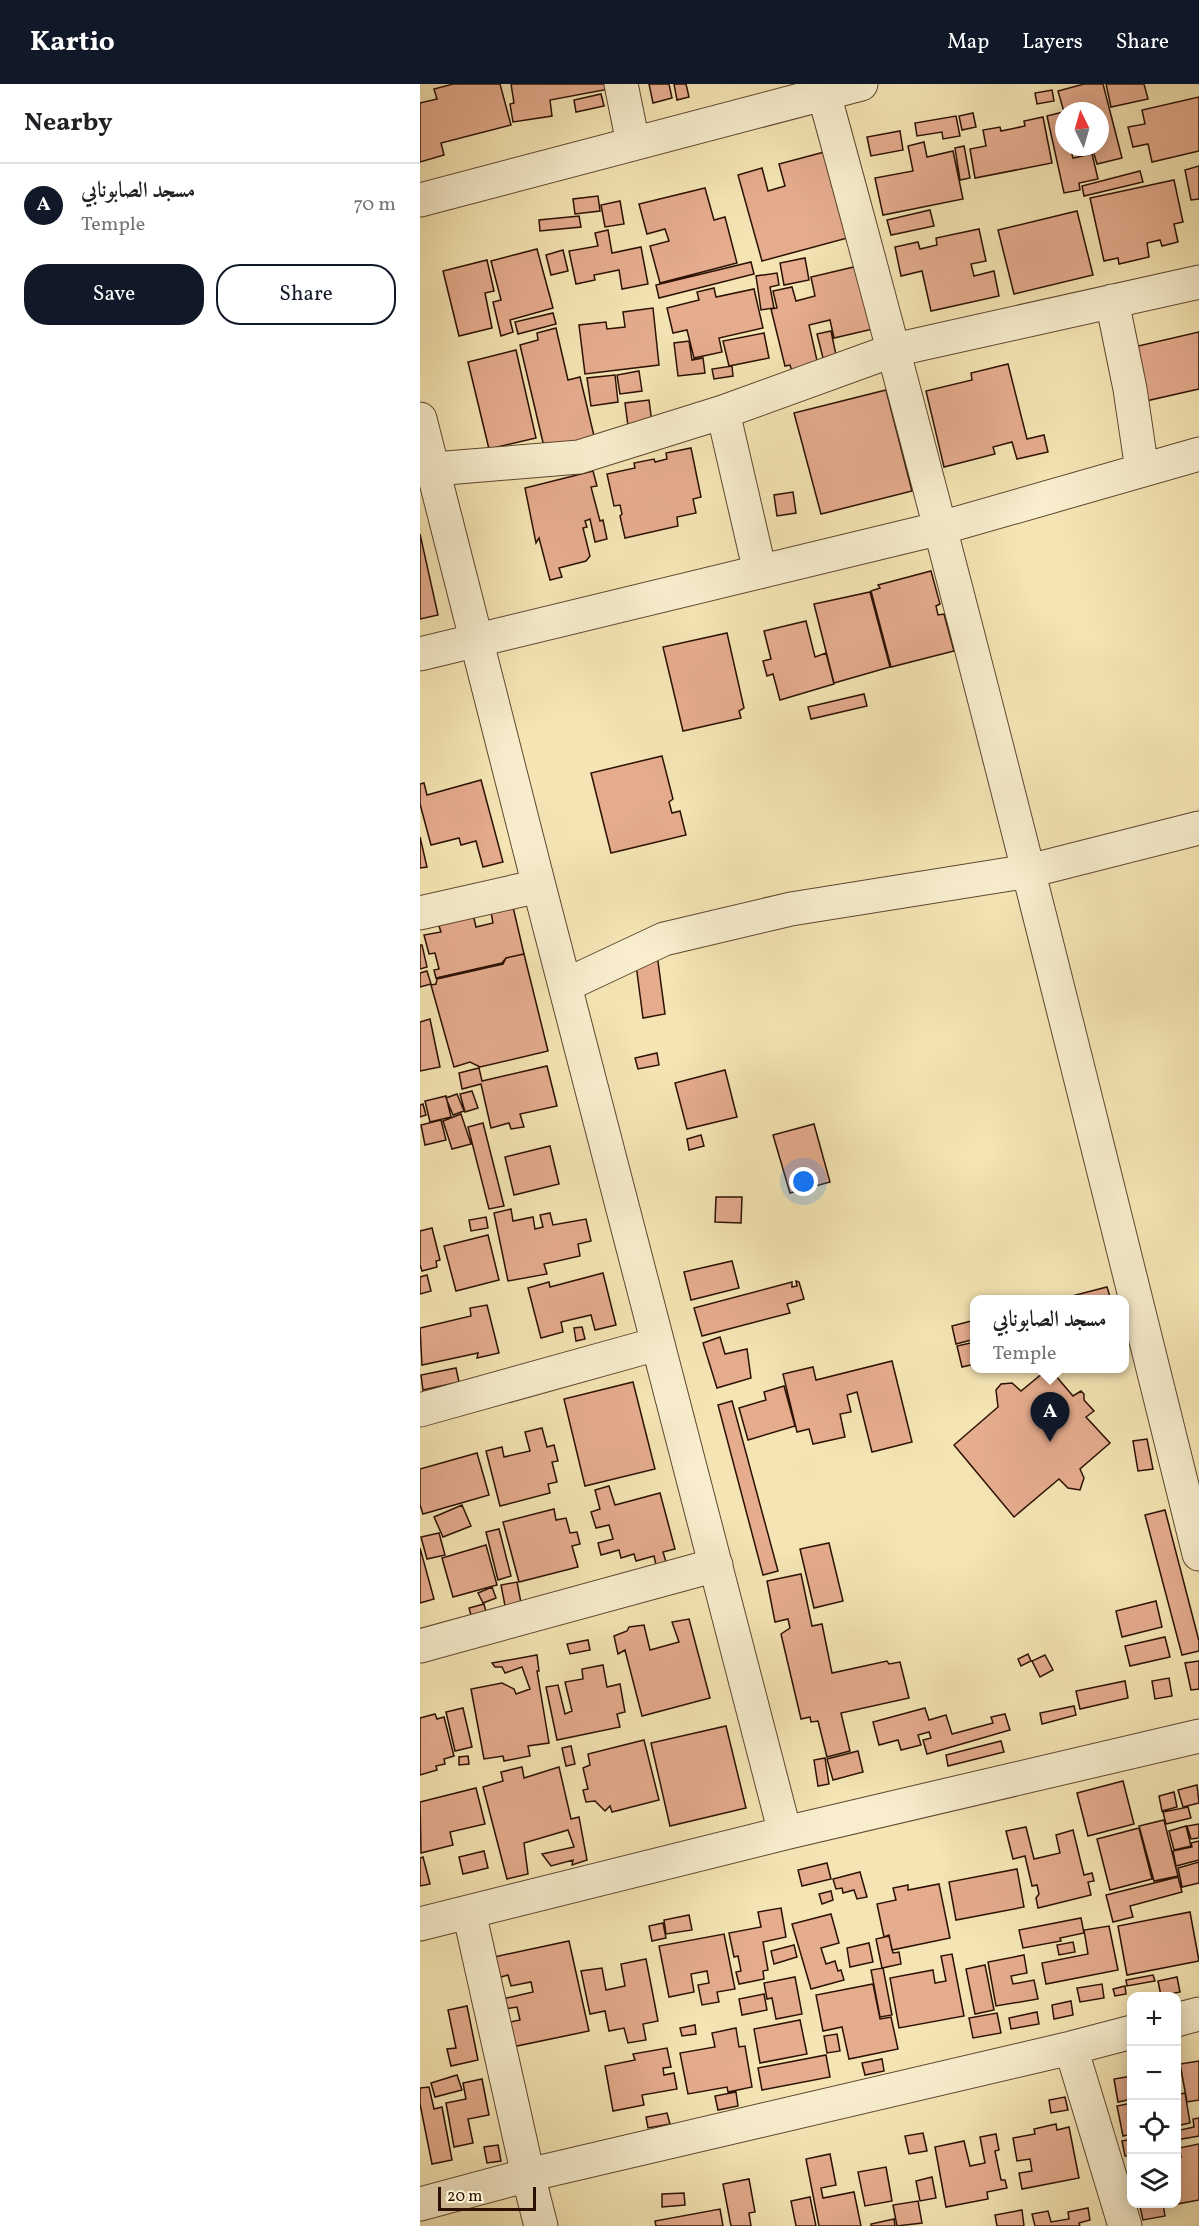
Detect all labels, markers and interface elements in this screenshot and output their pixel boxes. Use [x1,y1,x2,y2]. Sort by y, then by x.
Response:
text: Kartio [30,23,115,62]
text: Map [947,28,989,57]
text: Layers [1022,28,1083,57]
text: Share [1116,28,1169,57]
north arrow [1055,102,1109,156]
text: Nearby [24,105,113,141]
text: مسجد الصابونابي [81,176,195,207]
text: A [36,191,51,219]
text: 70 m [353,191,396,219]
text: Temple [81,211,145,239]
button: Save [24,264,204,325]
button: Share [216,264,396,325]
your location [789,1167,818,1196]
popup [970,1295,1129,1373]
text: مسجد الصابونابي [992,1305,1107,1336]
text: Temple [992,1340,1057,1368]
pin: A [1030,1392,1070,1442]
map controls [1127,1992,1181,2208]
button: + [1127,1992,1181,2046]
button: − [1127,2046,1181,2100]
button: locate [1127,2100,1181,2154]
button: layers [1127,2154,1181,2208]
scale bar [438,2184,536,2212]
text: 20 m [447,2186,482,2208]

